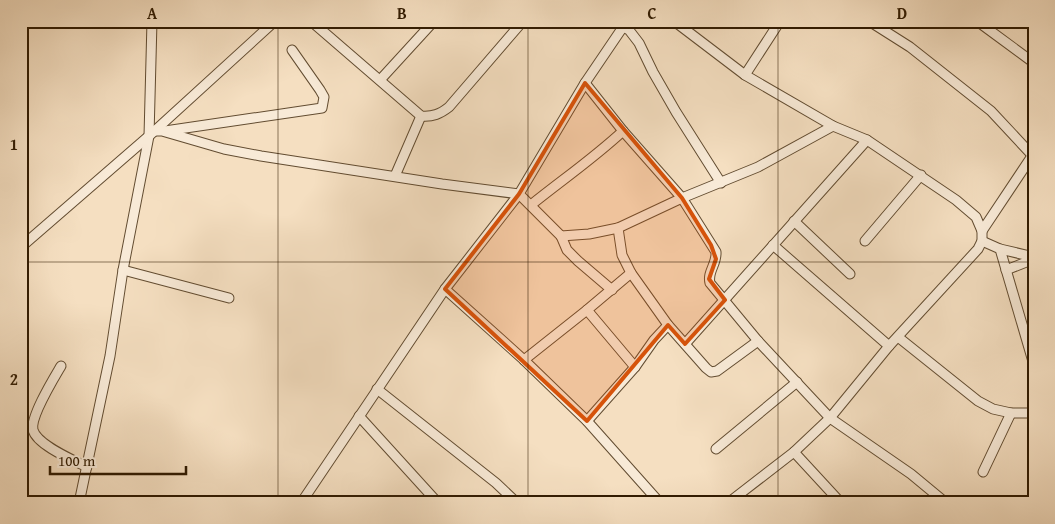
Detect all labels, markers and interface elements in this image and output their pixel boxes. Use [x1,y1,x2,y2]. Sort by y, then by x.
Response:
text: A [147,1,158,25]
text: B [397,1,407,25]
text: C [647,1,657,25]
text: D [897,1,907,25]
text: 1 [10,132,18,156]
text: 2 [10,367,18,391]
scale bar [50,444,186,476]
text: 100 m [58,450,96,471]

